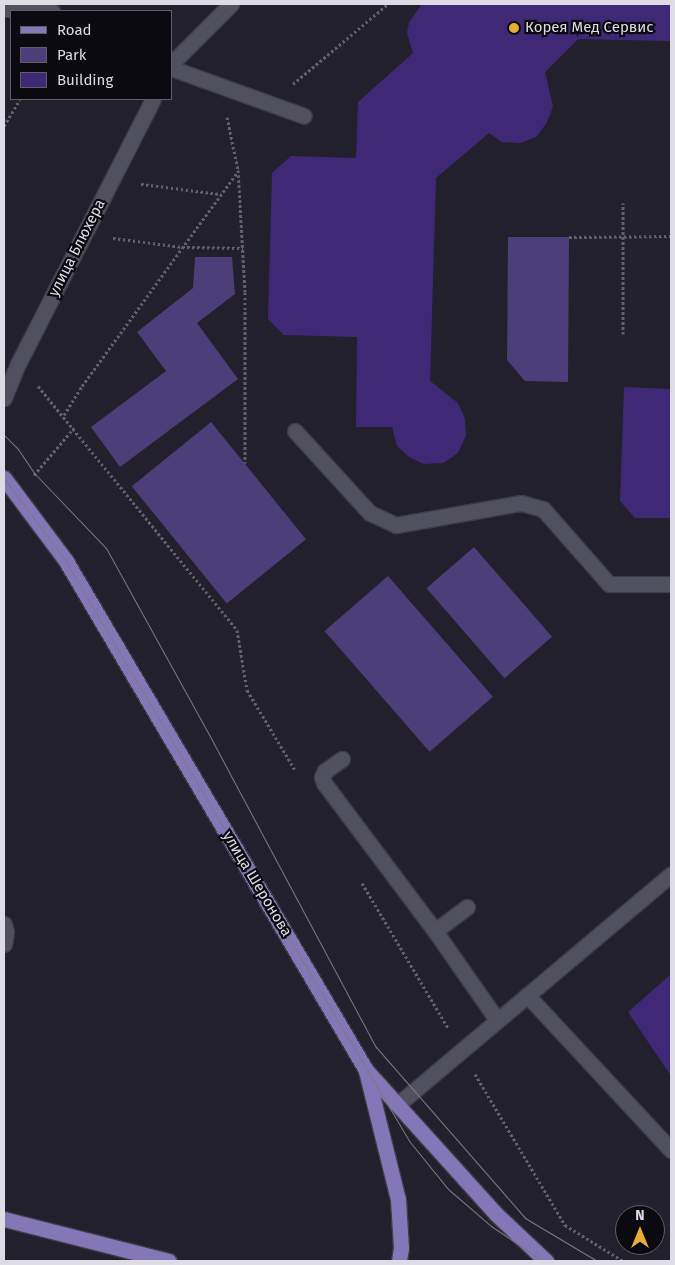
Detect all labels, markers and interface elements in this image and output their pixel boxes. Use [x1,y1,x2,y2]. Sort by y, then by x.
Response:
legend [10,10,172,100]
place label: Корея Мед Сервис [525,19,653,37]
text: Road [57,21,92,39]
marker: Корея Мед Сервис [507,21,521,35]
text: Park [57,46,87,64]
text: Building [57,71,113,89]
street label: улица Блюхера [45,196,109,300]
street label: улица Шеронова [218,828,296,940]
north arrow [615,1205,665,1255]
text: N [635,1207,645,1224]

